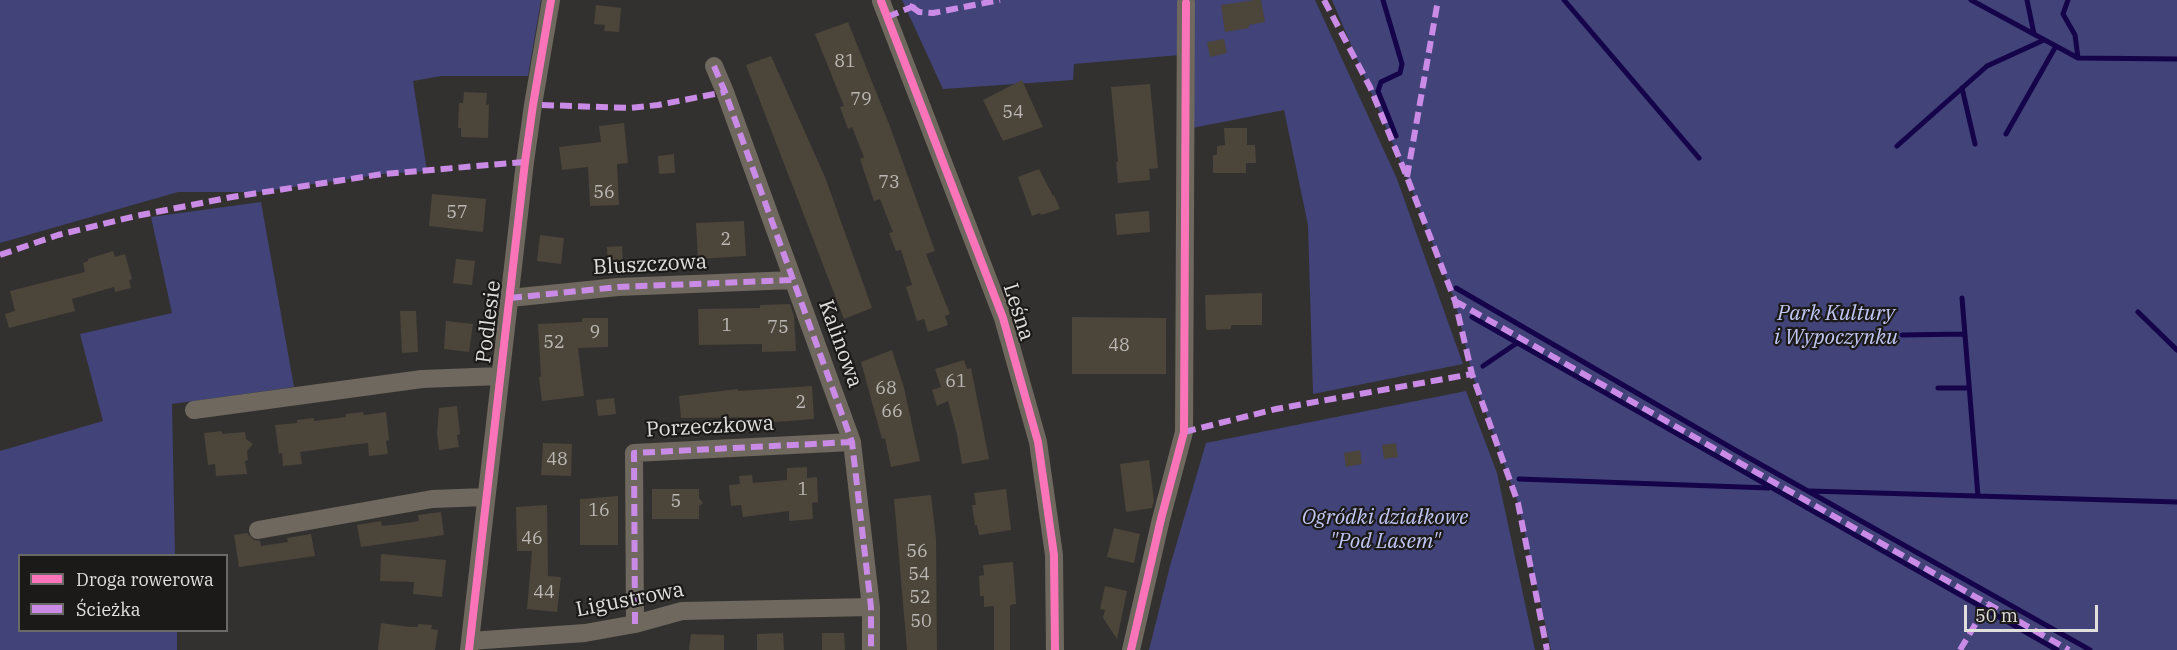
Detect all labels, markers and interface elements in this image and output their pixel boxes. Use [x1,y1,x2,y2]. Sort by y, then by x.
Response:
house number: 81 [834,51,856,73]
house number: 79 [850,89,872,111]
house number: 54 [1002,102,1024,124]
house number: 73 [878,172,900,194]
house number: 56 [593,182,615,204]
house number: 57 [446,202,468,224]
house number: 2 [721,229,731,251]
street label: Bluszczowa [592,249,708,281]
street label: Podlesie [471,279,507,365]
street label: Leśna [997,280,1039,344]
street label: Kalinowa [812,297,868,391]
park label: Park Kultury i Wypoczynku [1774,301,1898,351]
house number: 1 [722,315,732,337]
house number: 75 [767,317,789,339]
house number: 9 [590,322,600,344]
house number: 52 [543,332,565,354]
house number: 48 [1108,335,1130,357]
house number: 61 [945,371,967,393]
house number: 68 [875,378,897,400]
house number: 2 [796,392,806,414]
house number: 66 [881,401,903,423]
street label: Porzeczkowa [645,411,775,443]
house number: 48 [546,449,568,471]
house number: 1 [798,479,808,501]
house number: 5 [671,491,681,513]
house number: 16 [588,500,610,522]
park label: Ogródki działkowe "Pod Lasem" [1302,505,1468,555]
house number: 46 [521,528,543,550]
house number: 56 [906,541,928,563]
legend [18,554,228,632]
house number: 54 [908,564,930,586]
text: Droga rowerowa [76,568,214,591]
street label: Ligustrowa [574,577,686,623]
house number: 44 [533,582,555,604]
house number: 52 [909,587,931,609]
scale bar [1967,593,2100,631]
text: Ścieżka [76,598,141,621]
text: 50 m [1975,604,2018,627]
house number: 50 [910,611,932,633]

